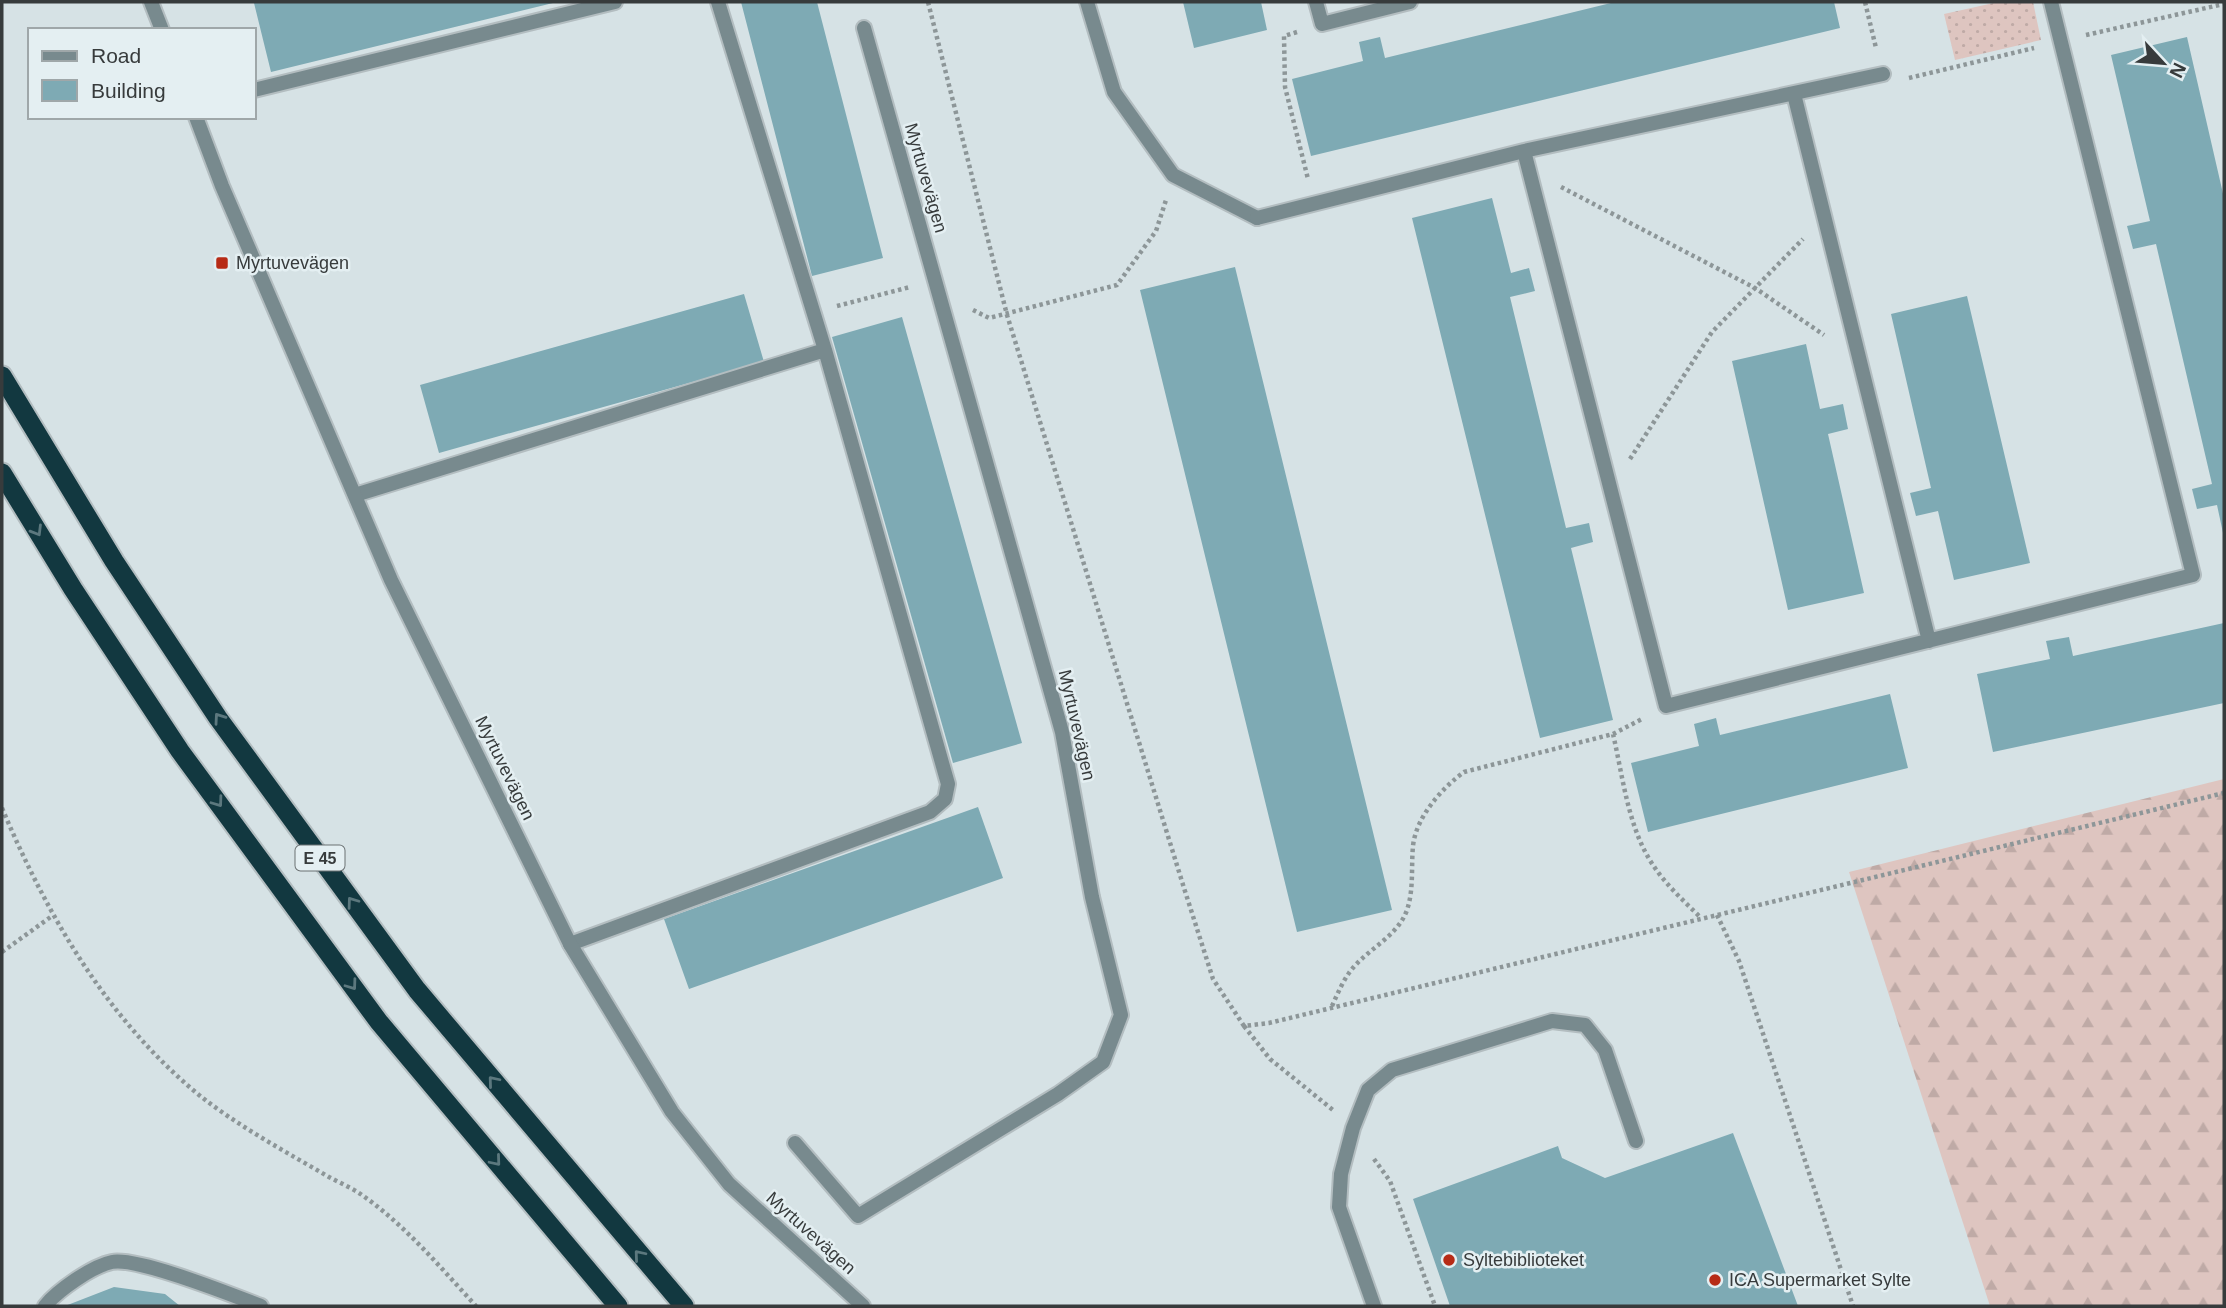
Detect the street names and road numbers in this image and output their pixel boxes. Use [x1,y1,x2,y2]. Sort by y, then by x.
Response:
street label: Myrtuvevägen [901,121,951,235]
street label: Myrtuvevägen [1055,668,1099,782]
street label: Myrtuvevägen [471,713,539,823]
road number: E 45 [296,846,344,870]
street label: Myrtuvevägen [762,1188,860,1278]

